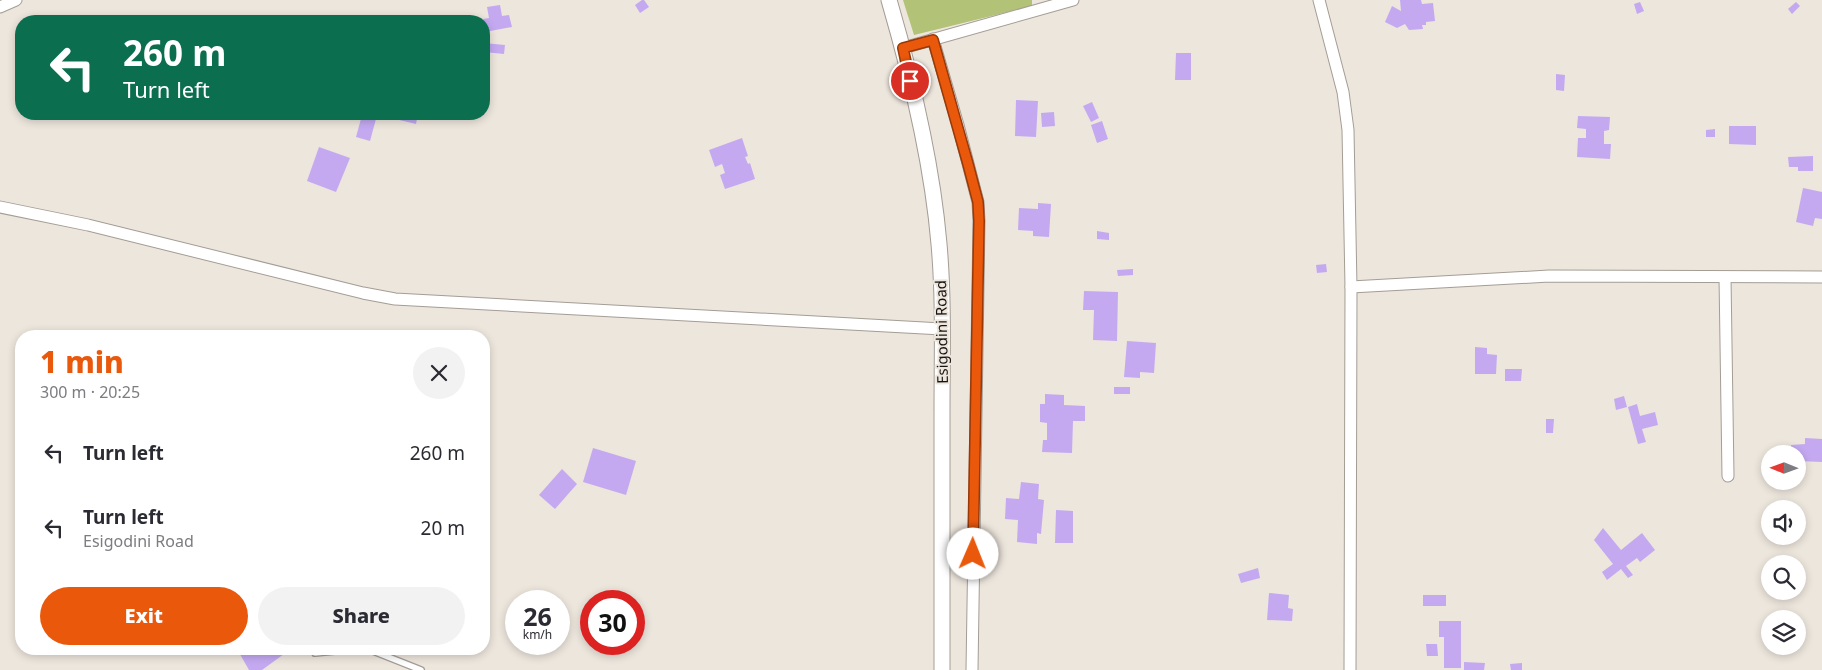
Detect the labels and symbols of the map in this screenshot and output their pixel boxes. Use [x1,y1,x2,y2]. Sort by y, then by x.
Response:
pin [889,60,931,102]
street label: Esigodini Road [930,280,952,384]
north arrow [1761,445,1806,490]
position arrow [946,527,998,579]
speed limit sign: 30 [580,590,645,655]

